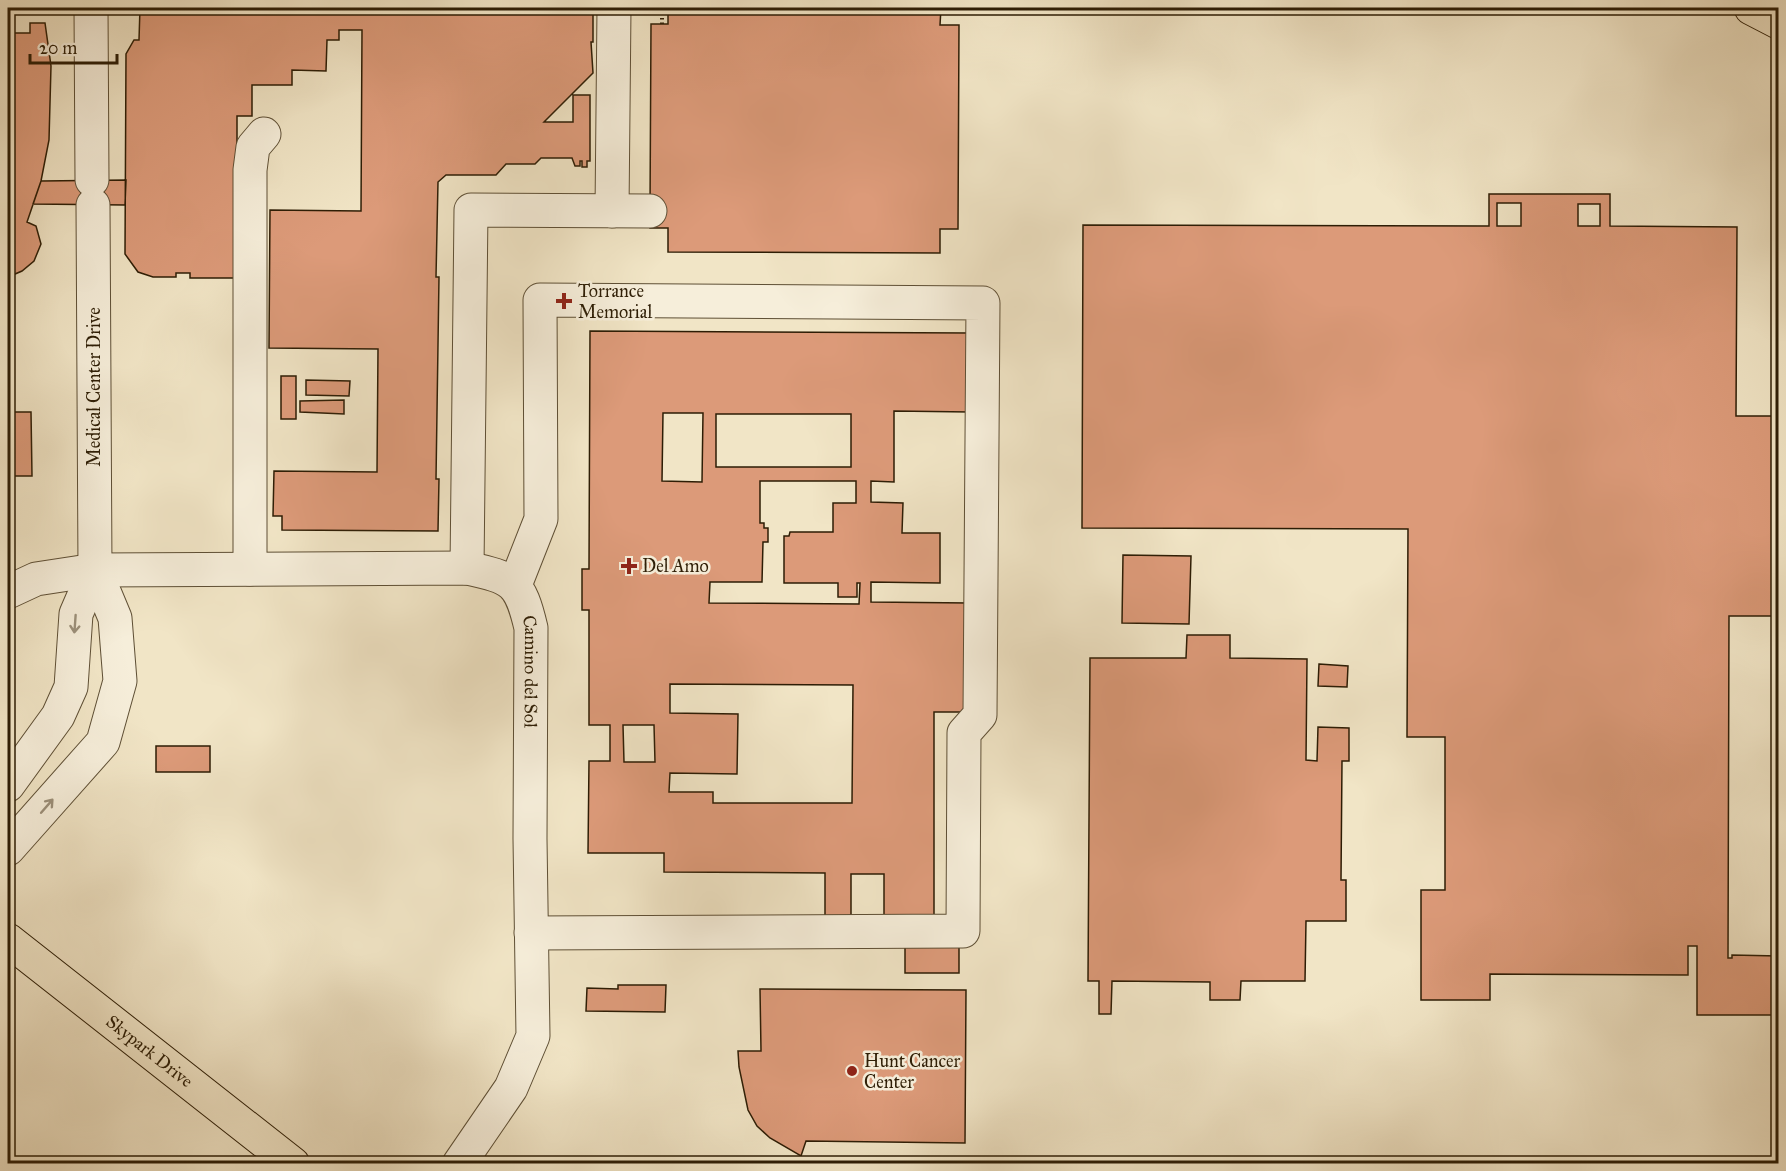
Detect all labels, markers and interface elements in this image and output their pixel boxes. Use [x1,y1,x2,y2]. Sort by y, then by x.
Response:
scale bar [30,27,117,65]
text: 20 m [39,37,77,59]
place label: Torrance Memorial [578,280,652,323]
marker: Torrance Memorial [555,292,573,310]
street label: Medical Center Drive [83,307,105,467]
place label: Del Amo [642,555,709,577]
marker: Del Amo [620,557,638,575]
street label: Camino del Sol [517,613,542,728]
one-way arrow [69,614,80,634]
one-way arrow [40,799,54,814]
street label: Skypark Drive [102,1010,197,1092]
place label: Hunt Cancer Center [864,1050,961,1093]
marker: Hunt Cancer Center [845,1064,859,1078]

